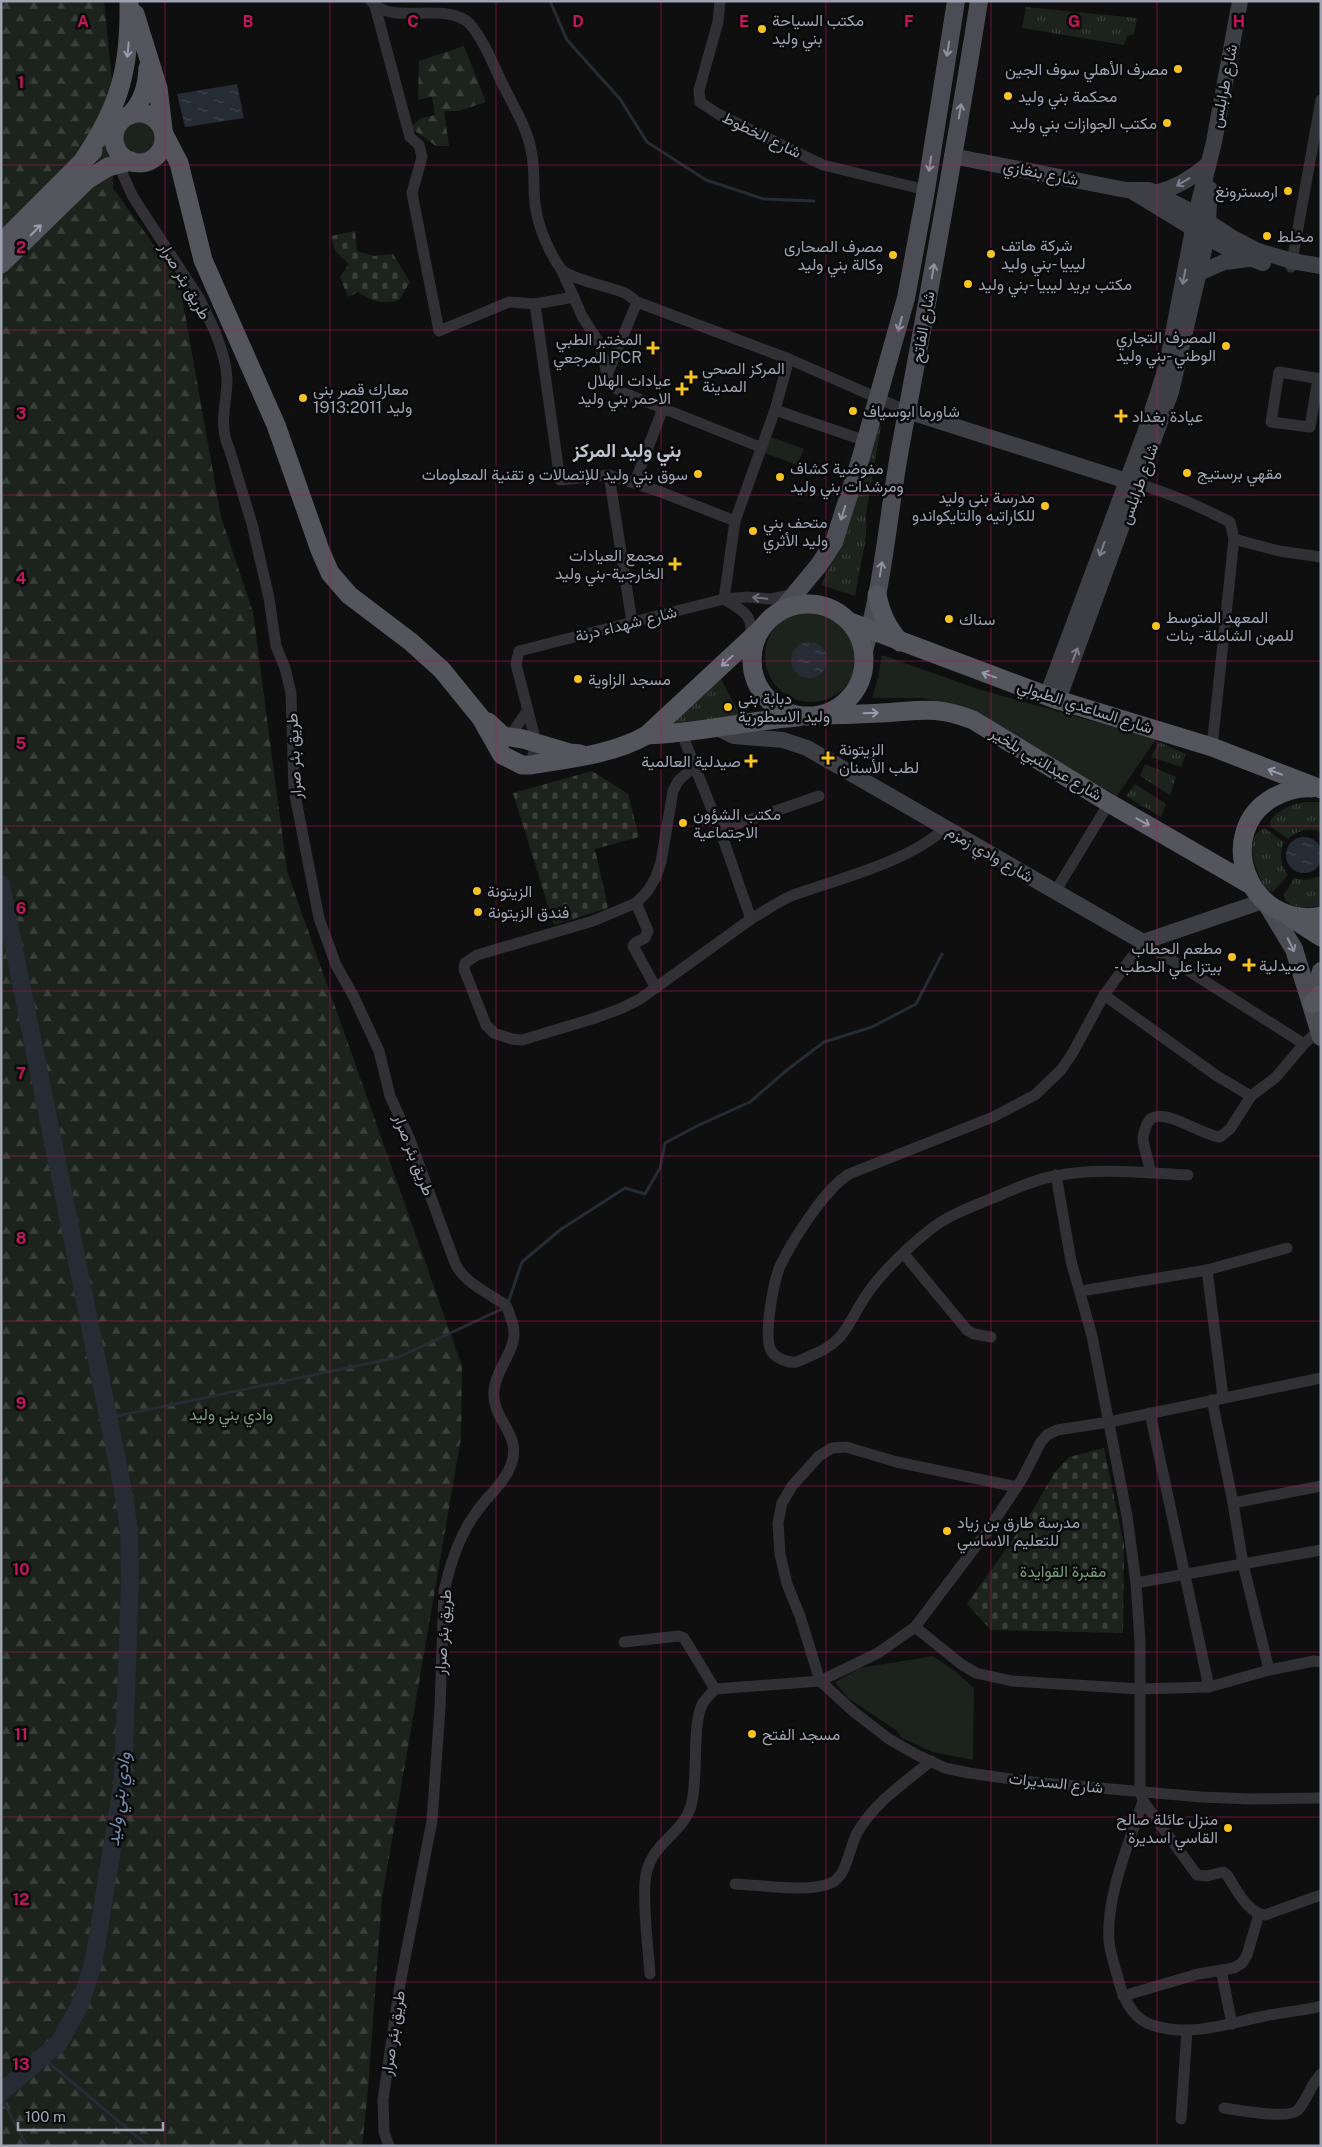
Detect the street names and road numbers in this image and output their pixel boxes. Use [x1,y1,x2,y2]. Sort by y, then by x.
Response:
street label: شارع طرابلس [1207,43,1243,130]
street label: شارع الخطوط [719,108,804,164]
street label: شارع بنغازي [1001,156,1080,194]
street label: طريق بئر صرار [154,238,215,323]
street label: شارع الفاتح [907,290,941,365]
street label: شارع طرابلس [1116,441,1164,528]
street label: شارع شهداء درنة [573,602,679,648]
street label: شارع الساعدي الطبولي [1014,676,1155,742]
street label: طريق بئر صرار [282,713,307,800]
street label: شارع عبدالنبي بلخير [984,723,1105,808]
street label: شارع وادي زمزم [941,822,1037,890]
street label: طريق بئر صرار [388,1111,438,1199]
street label: طريق بئر صرار [430,1588,456,1677]
street label: شارع السديرات [1008,1769,1104,1799]
street label: طريق بئر صرار [377,1989,410,2078]

